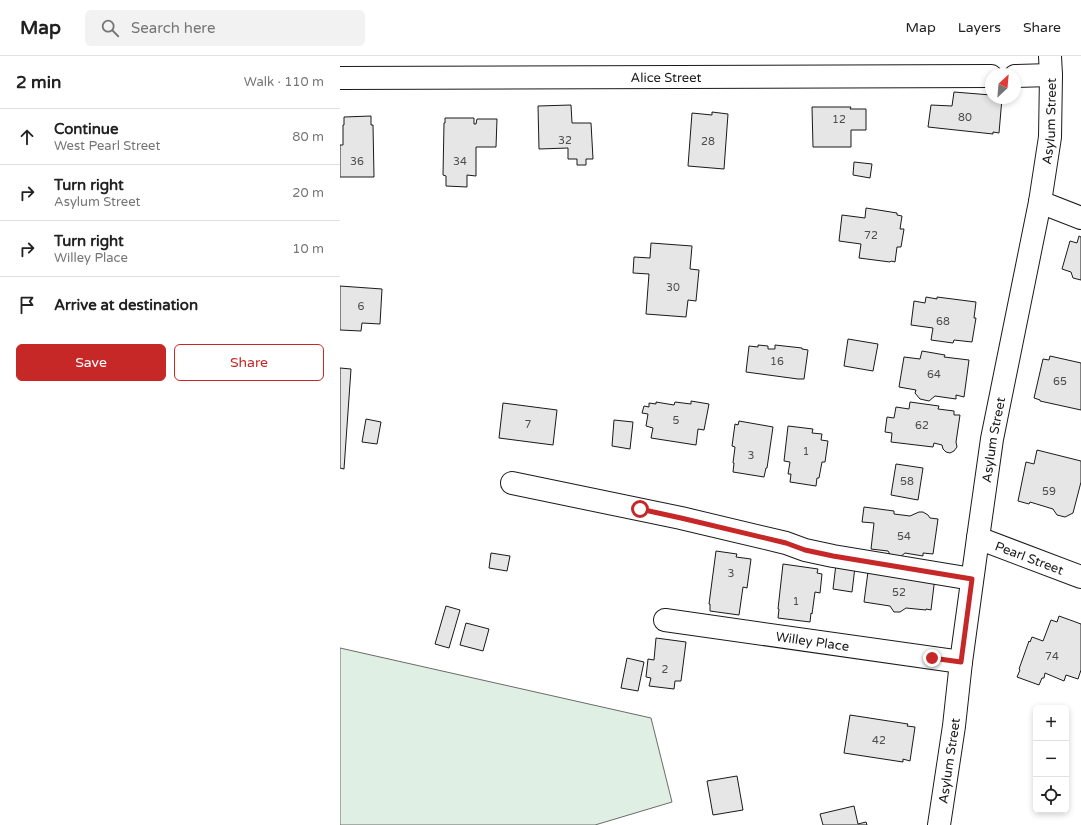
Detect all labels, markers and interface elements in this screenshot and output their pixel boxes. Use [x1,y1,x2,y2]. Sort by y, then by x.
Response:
search box [85,10,365,46]
text: Map [20,17,61,39]
icon: search [99,17,121,39]
text: Search here [131,19,215,37]
text: Map [906,19,936,36]
text: Layers [958,19,1001,36]
text: Share [1023,19,1061,36]
north arrow [985,68,1021,104]
street label: Alice Street [631,70,702,86]
text: 2 min [16,72,61,93]
text: Walk · 110 m [244,74,324,90]
street label: Asylum Street [1039,78,1060,166]
house number: 80 [958,111,972,124]
house number: 12 [832,113,846,126]
text: Continue [54,120,118,138]
icon: ahead [16,126,38,148]
text: 80 m [292,129,324,145]
house number: 32 [558,134,572,147]
house number: 28 [701,135,715,148]
text: West Pearl Street [54,138,160,154]
house number: 36 [350,155,364,168]
house number: 34 [453,155,467,168]
text: Turn right [54,176,124,194]
icon: right [16,182,38,204]
text: 20 m [292,185,324,201]
text: Asylum Street [54,194,141,210]
house number: 72 [864,229,878,242]
text: Turn right [54,232,124,250]
icon: right [16,238,38,260]
text: 10 m [292,241,324,257]
text: Willey Place [54,250,128,266]
house number: 30 [666,281,680,294]
icon: arrive [16,294,38,316]
text: Arrive at destination [54,296,198,314]
house number: 6 [358,300,365,313]
house number: 68 [936,315,950,328]
button: Save [16,344,166,381]
button: Share [174,344,324,381]
house number: 16 [770,355,784,368]
house number: 64 [927,368,941,381]
house number: 65 [1053,375,1067,388]
street label: Asylum Street [979,396,1009,484]
house number: 5 [673,414,680,427]
house number: 7 [525,418,532,431]
house number: 62 [915,419,929,432]
house number: 1 [803,445,809,458]
house number: 3 [748,449,755,462]
house number: 58 [900,475,914,488]
house number: 59 [1042,485,1056,498]
route start [631,500,649,518]
house number: 54 [897,530,911,543]
street label: Pearl Street [993,538,1066,579]
house number: 3 [728,567,735,580]
house number: 52 [892,586,906,599]
house number: 1 [793,595,799,608]
street label: Willey Place [775,629,850,655]
route end [923,649,941,667]
house number: 74 [1045,650,1059,663]
house number: 2 [662,663,669,676]
map controls [1033,705,1069,813]
button: + [1033,705,1069,741]
street label: Asylum Street [935,717,964,805]
house number: 42 [872,734,886,747]
button: − [1033,741,1069,777]
button: locate [1033,777,1069,813]

